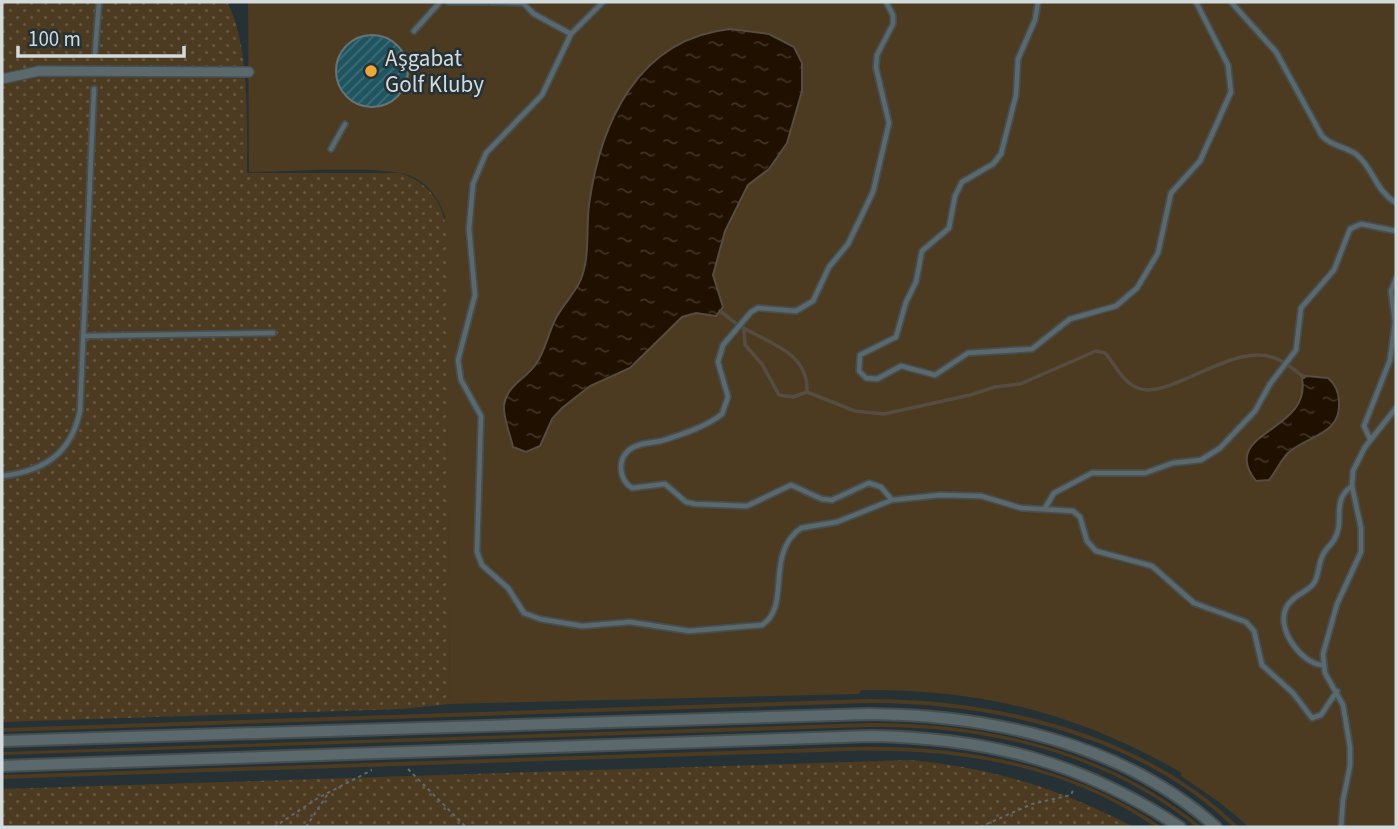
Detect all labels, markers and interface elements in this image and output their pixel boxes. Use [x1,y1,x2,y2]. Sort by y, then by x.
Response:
scale bar [18,14,184,58]
text: 100 m [28,24,81,54]
place label: Aşgabat Golf Kluby [385,42,484,101]
marker: Aşgabat Golf Kluby [363,63,379,79]

